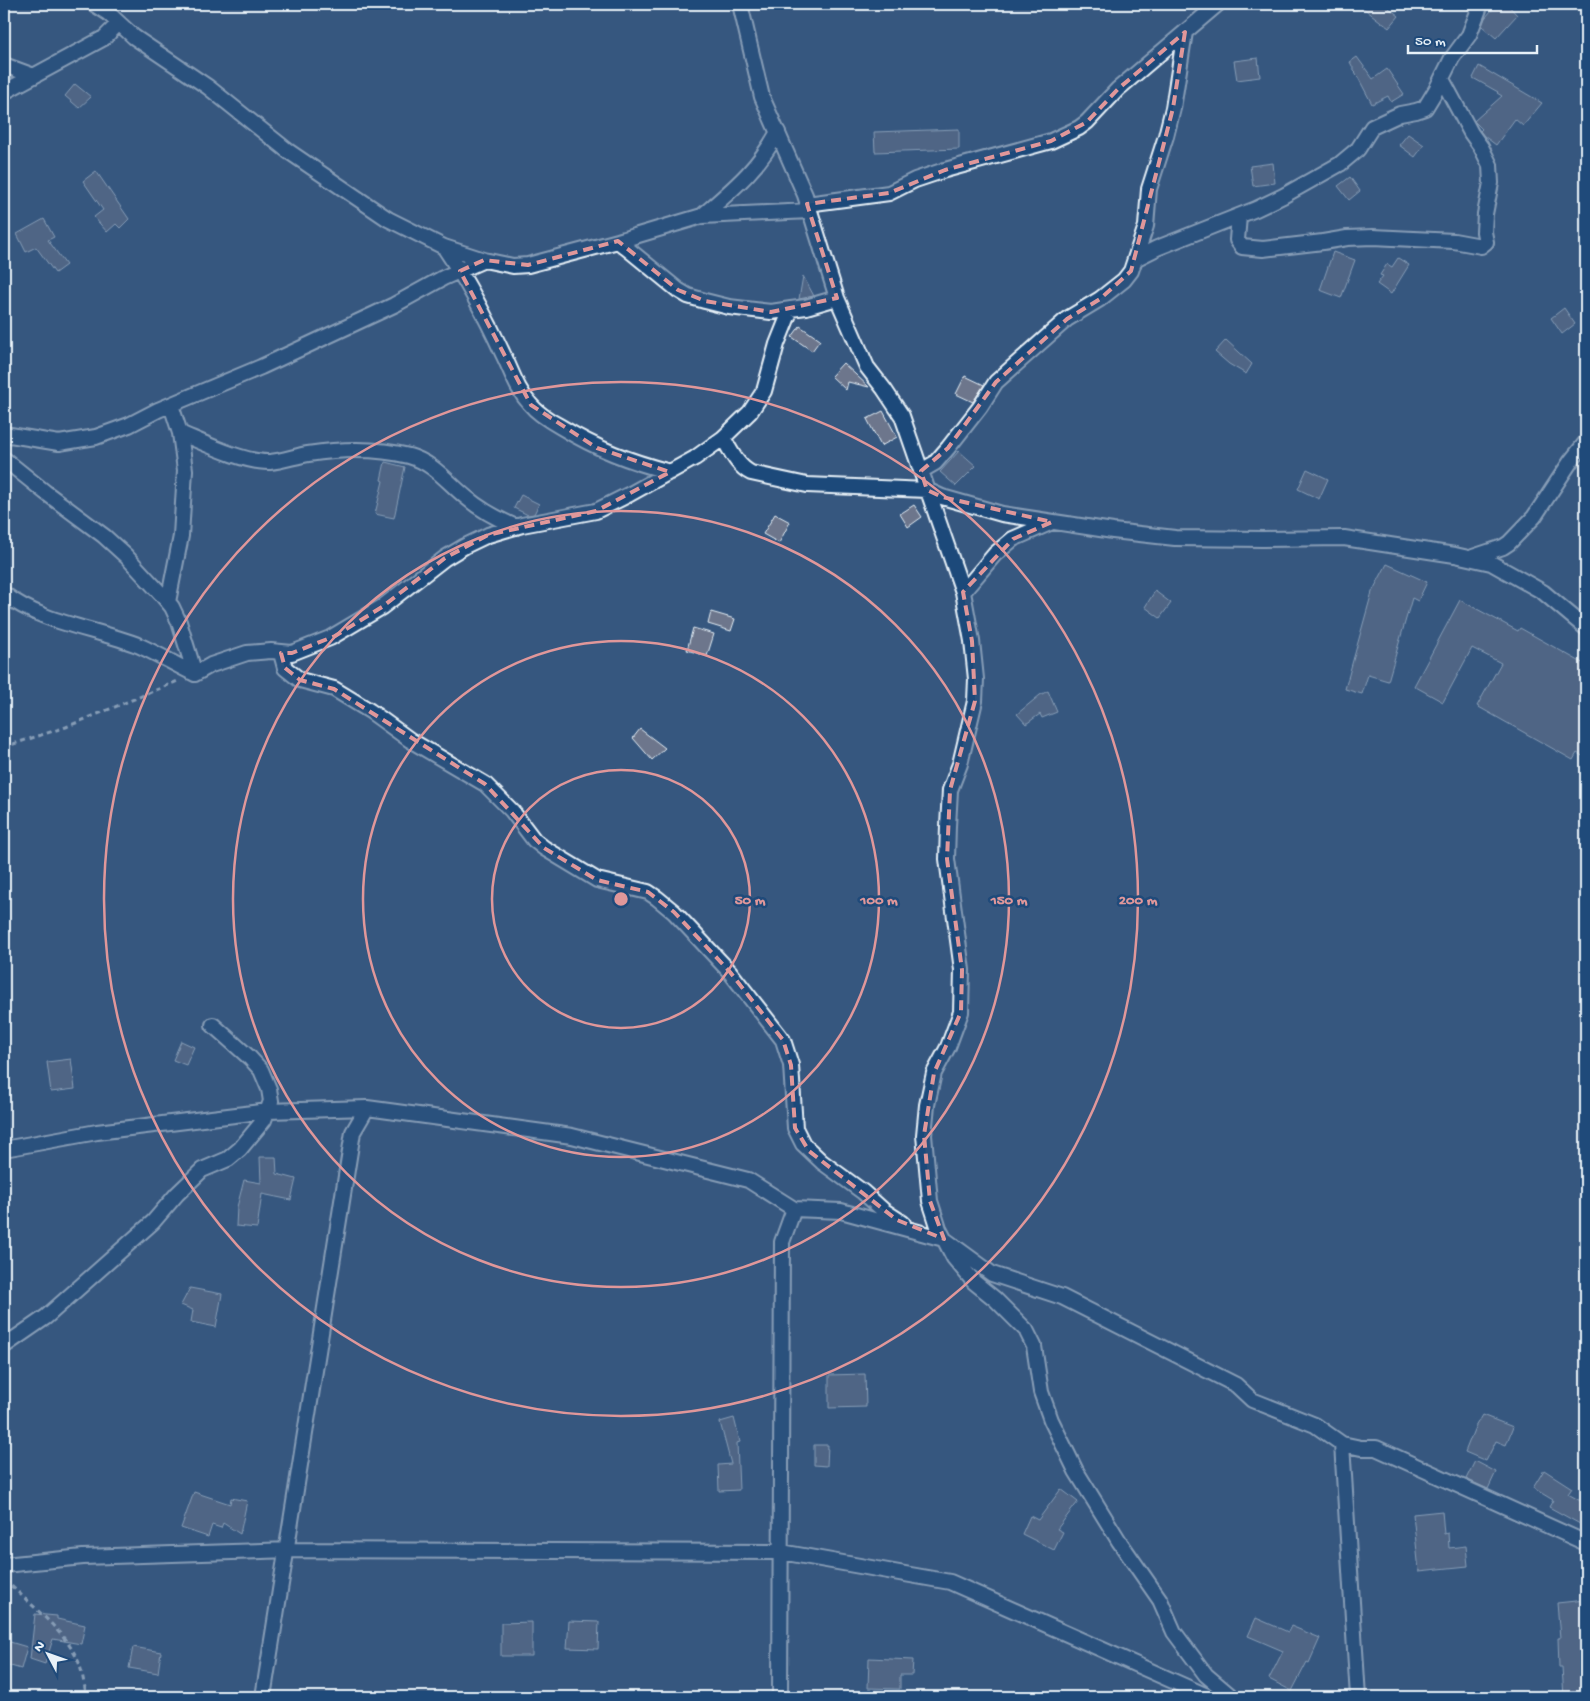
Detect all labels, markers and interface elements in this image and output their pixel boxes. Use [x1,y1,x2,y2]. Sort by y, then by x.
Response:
scale bar [1408,22,1536,54]
text: 50 m [1415,33,1446,51]
centre of rings [612,890,630,908]
text: 50 m [735,892,766,910]
text: 100 m [859,892,898,910]
text: 150 m [990,892,1028,910]
text: 200 m [1119,892,1158,910]
north arrow [22,1628,72,1678]
text: N [31,1638,49,1656]

